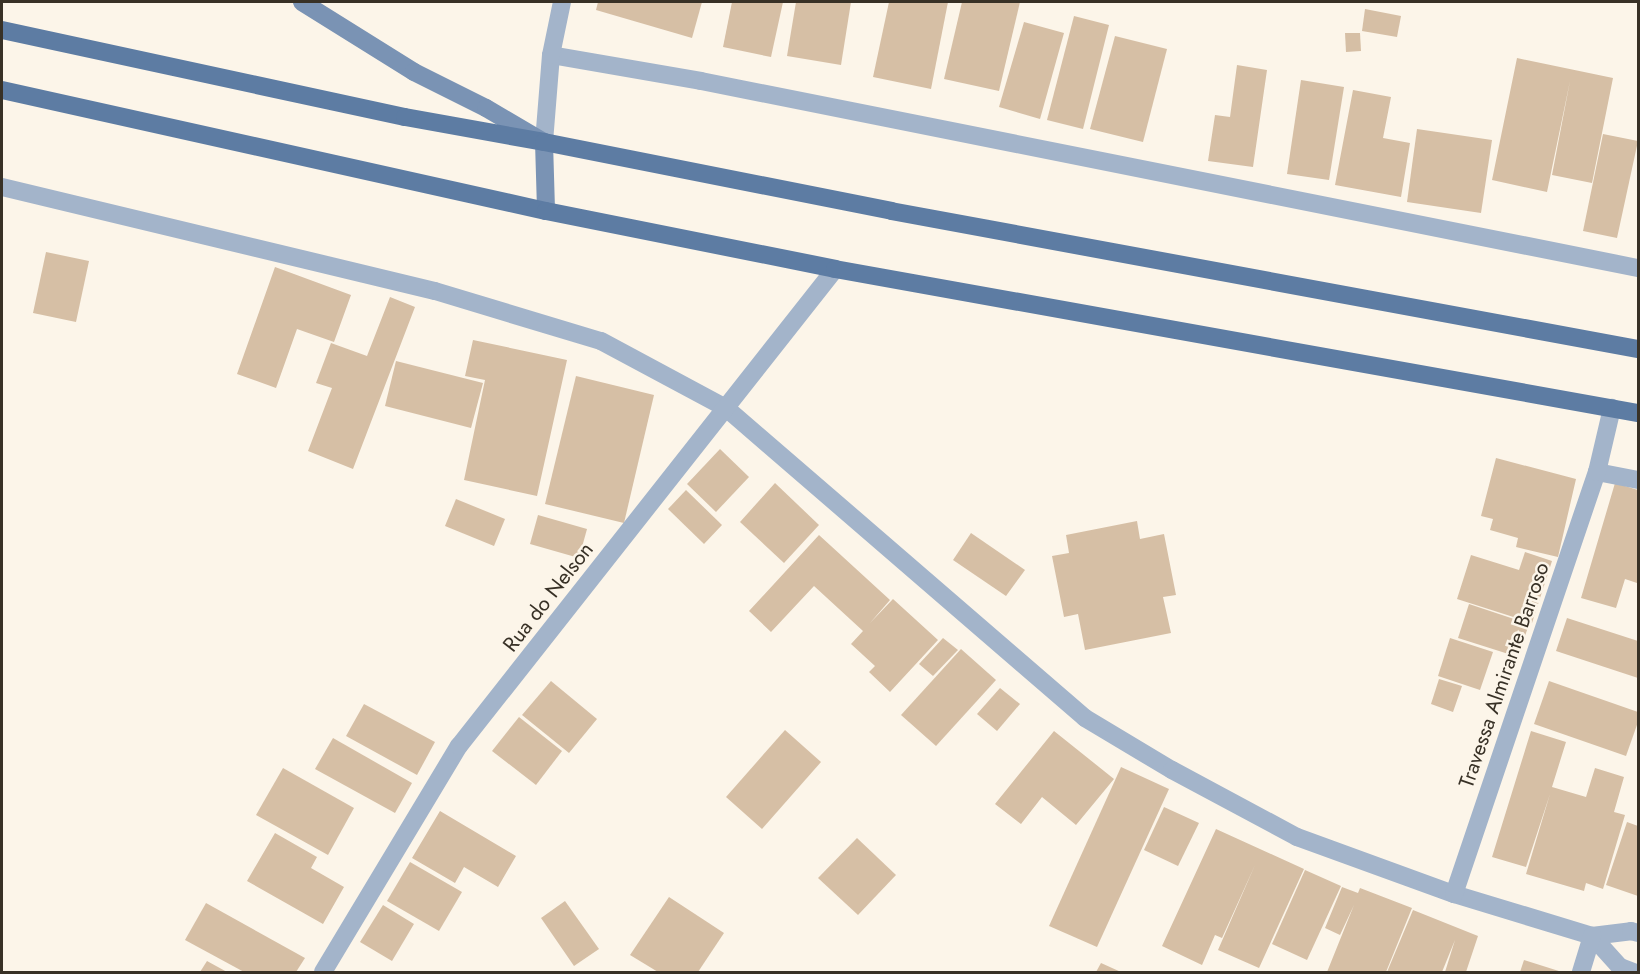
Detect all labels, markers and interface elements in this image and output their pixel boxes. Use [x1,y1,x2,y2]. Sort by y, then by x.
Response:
street label: Rua do Nelson [498,537,598,657]
street label: Travessa Almirante Barroso [1454,559,1554,791]

